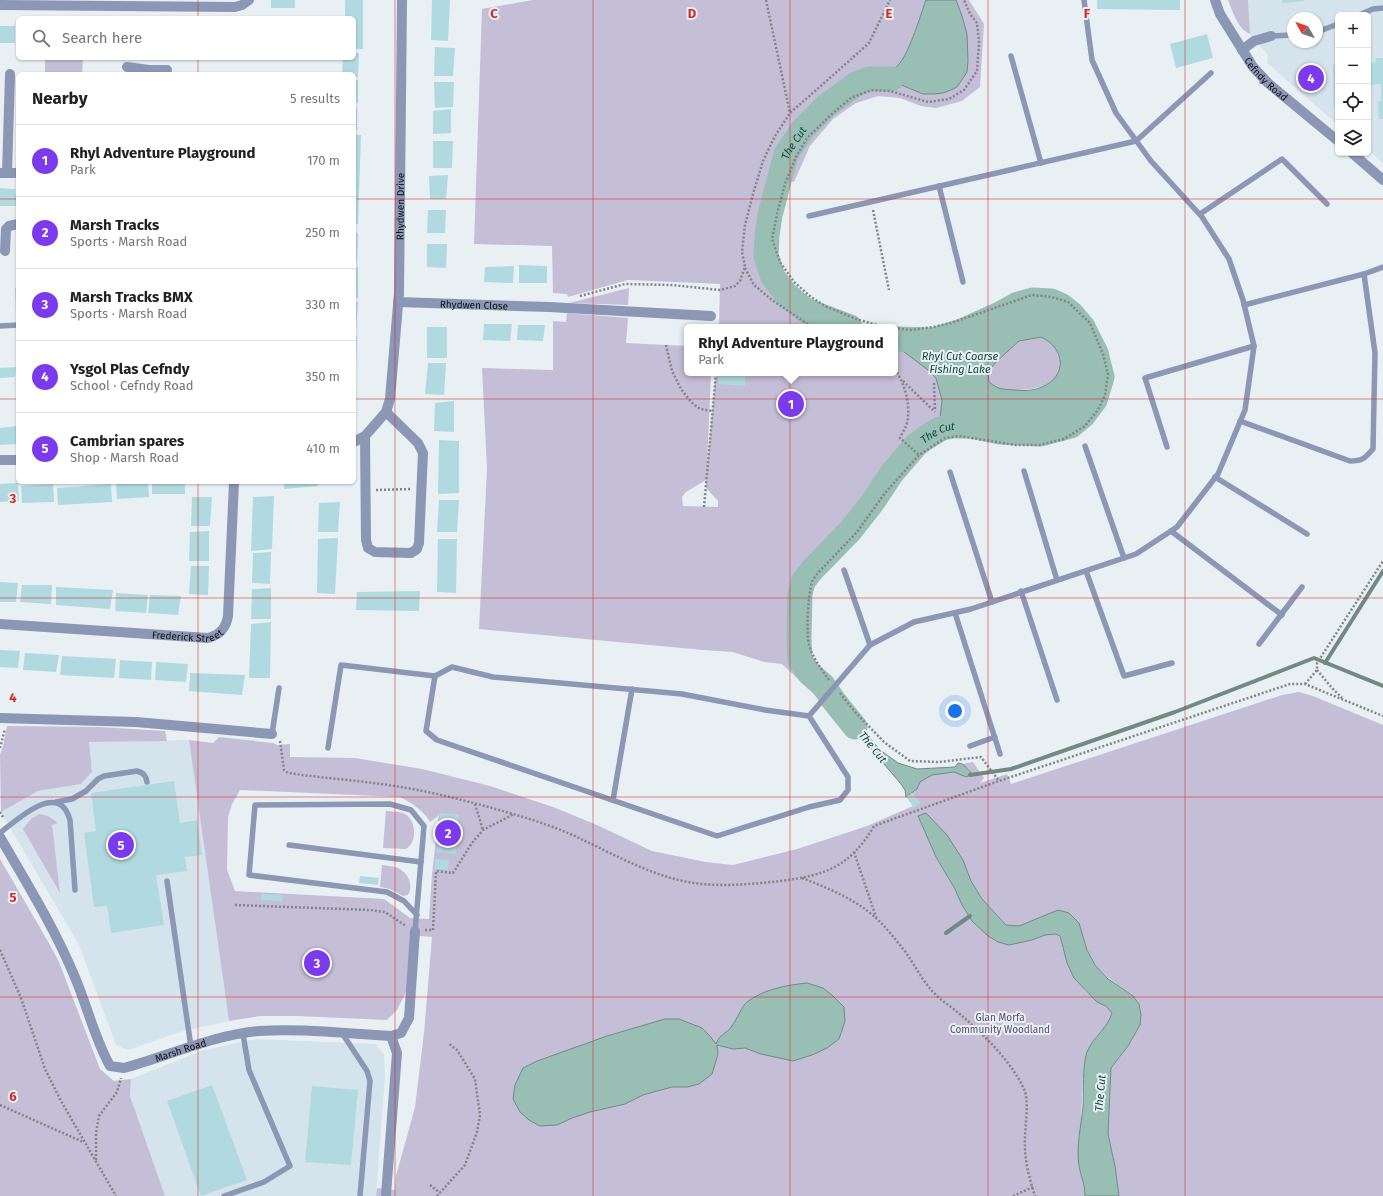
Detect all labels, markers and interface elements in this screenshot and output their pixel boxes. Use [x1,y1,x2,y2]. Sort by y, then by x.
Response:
text: C [490,6,498,21]
text: D [688,6,697,21]
text: E [886,6,893,21]
text: F [1084,6,1091,21]
north arrow [1287,12,1323,48]
map controls [1335,12,1371,156]
button: + [1335,12,1371,48]
search box [16,16,356,60]
icon: search [30,27,52,49]
text: Search here [62,29,142,47]
button: − [1335,48,1371,84]
street label: Cefndy Road [1241,55,1290,104]
pin: 4 [1298,63,1324,93]
button: locate [1335,84,1371,120]
text: Nearby [32,88,87,109]
text: 5 results [290,91,340,106]
button: layers [1335,120,1371,156]
water label: The Cut [779,124,810,161]
text: Rhyl Adventure Playground [70,144,256,162]
text: 1 [42,153,48,168]
text: 170 m [307,153,340,168]
text: Park [70,162,96,177]
street label: Rhydwen Drive [395,173,407,240]
text: Marsh Tracks [70,216,159,234]
text: 2 [42,225,48,240]
text: 250 m [305,225,340,240]
text: Sports · Marsh Road [70,234,187,249]
text: Marsh Tracks BMX [70,288,193,306]
text: 3 [42,297,48,312]
text: 330 m [305,297,340,312]
street label: Rhydwen Close [440,298,508,313]
text: Sports · Marsh Road [70,306,187,321]
popup [684,324,898,376]
text: Rhyl Adventure Playground [698,334,884,352]
water label: Rhyl Cut Coarse Fishing Lake [922,350,999,376]
text: Park [698,352,724,367]
text: Ysgol Plas Cefndy [70,360,189,378]
text: 4 [41,369,49,384]
text: 350 m [305,369,340,384]
text: School · Cefndy Road [70,378,194,393]
pin: 1 [778,389,804,419]
water label: The Cut [918,420,955,446]
text: Cambrian spares [70,432,184,450]
text: 5 [42,441,48,456]
text: 410 m [306,441,340,456]
text: Shop · Marsh Road [70,450,179,465]
text: 3 [9,491,17,506]
street label: Frederick Street [151,627,226,645]
text: 4 [9,690,17,705]
your location [945,701,965,721]
water label: The Cut [856,729,889,766]
pin: 2 [435,818,461,848]
pin: 5 [108,830,134,860]
text: 5 [10,890,17,905]
pin: 3 [304,948,330,978]
park label: Glan Morfa Community Woodland [950,1012,1050,1036]
street label: Marsh Road [154,1037,208,1065]
water label: The Cut [1092,1074,1109,1112]
text: 6 [9,1089,17,1104]

